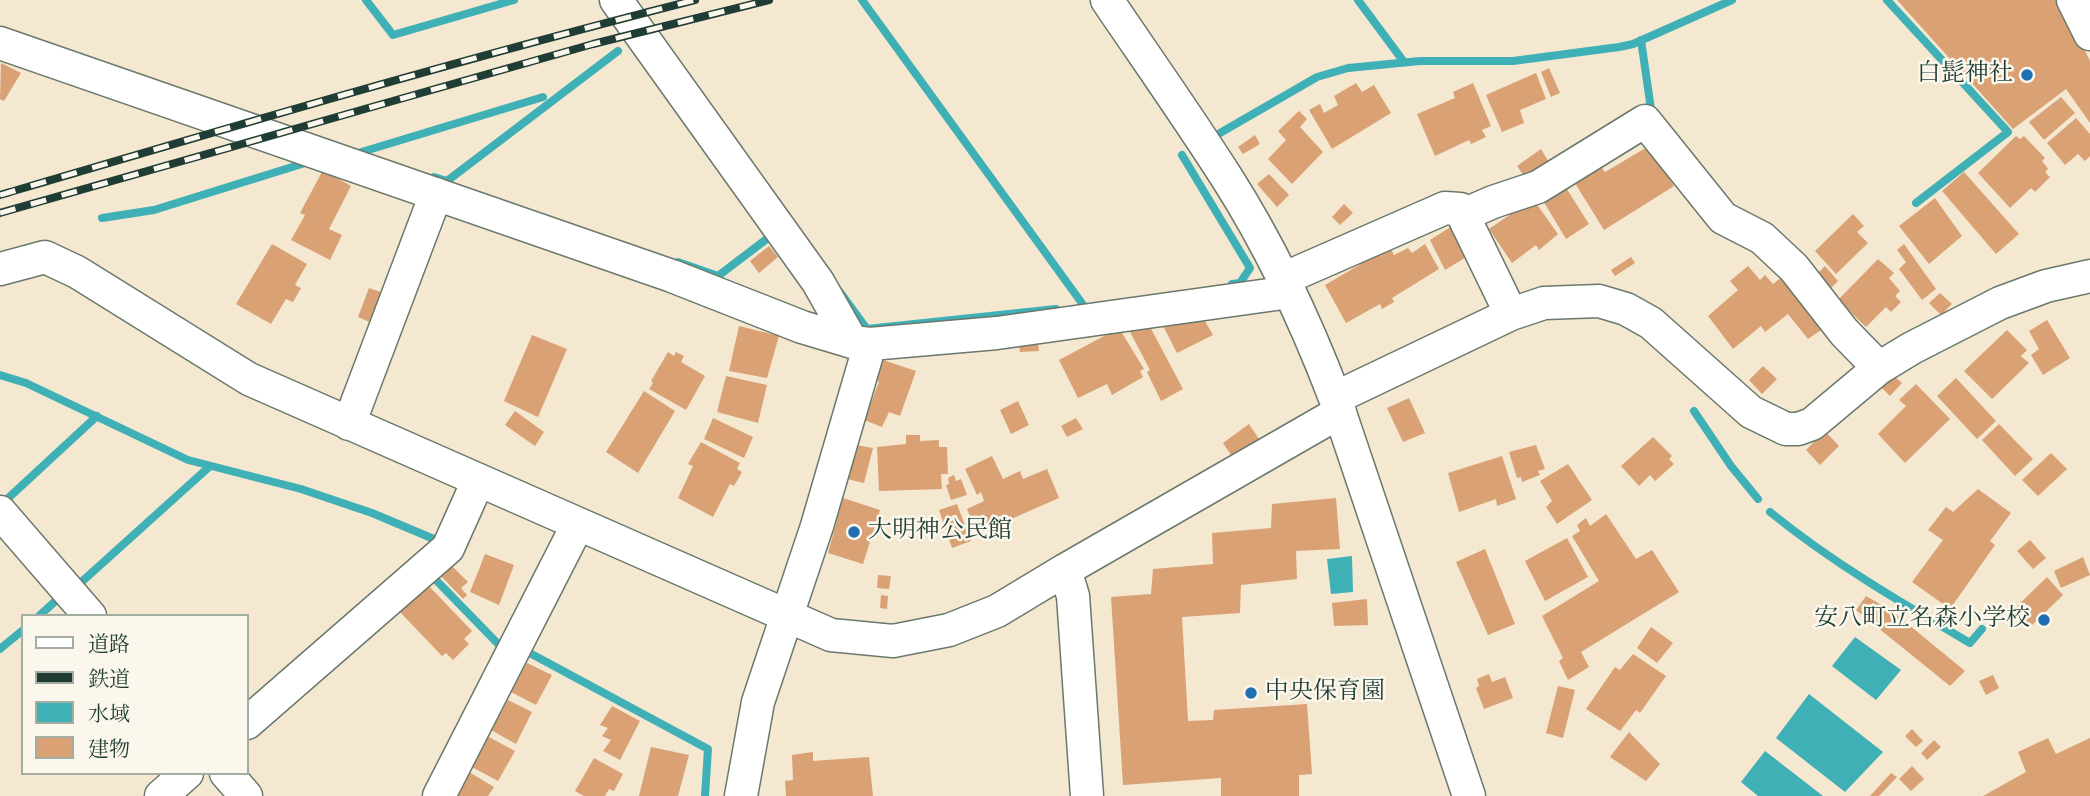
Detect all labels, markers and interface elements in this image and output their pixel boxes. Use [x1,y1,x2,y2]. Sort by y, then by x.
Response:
place label: 白髭神社 [1917,61,2013,89]
marker: 白髭神社 [2019,67,2035,83]
place label: 大明神公民館 [868,518,1012,546]
marker: 大明神公民館 [846,524,862,540]
place label: 安八町立名森小学校 [1814,606,2030,634]
marker: 安八町立名森小学校 [2036,612,2052,628]
legend [21,614,248,775]
text: 道路 [88,631,130,658]
text: 鉄道 [88,666,130,693]
place label: 中央保育園 [1265,679,1385,707]
marker: 中央保育園 [1243,685,1259,701]
text: 水域 [88,701,130,728]
text: 建物 [88,736,130,763]

